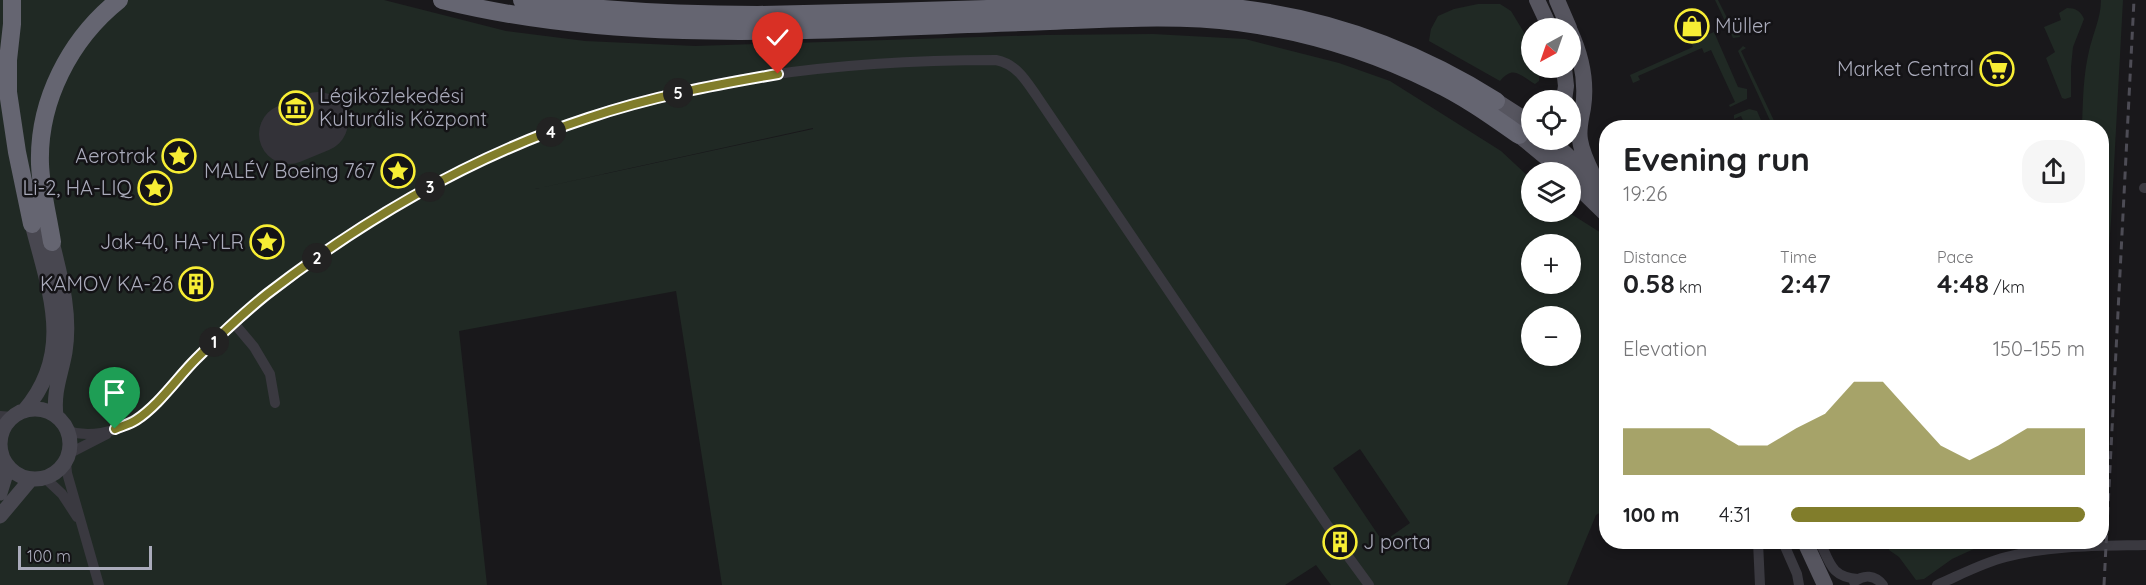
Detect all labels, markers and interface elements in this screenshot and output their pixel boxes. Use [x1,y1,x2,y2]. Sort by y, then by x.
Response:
shop icon: Müller [1674,8,1710,44]
pin [752,12,803,74]
place label: Müller [1715,13,1771,38]
north arrow [1521,18,1581,78]
map controls [1521,18,1581,366]
icon: check [761,21,794,54]
supermarket icon: Market Central [1979,51,2015,87]
place label: Market Central [1837,56,1974,81]
pin: 5 [663,78,693,108]
place label: Légiközlekedési Kulturális Központ [319,83,487,131]
text: 5 [673,83,683,103]
museum icon: Légiközlekedési Kulturális Központ [278,90,314,126]
button: locate [1521,90,1581,150]
pin: 4 [536,117,566,147]
text: 4 [546,122,556,142]
place icon: Aerotrak [161,138,197,174]
text: Evening run [1623,138,1810,179]
button: share [2022,140,2085,203]
place label: Aerotrak [75,143,156,168]
place icon: MALÉV Boeing 767 [380,153,416,189]
place label: MALÉV Boeing 767 [204,158,375,183]
button: layers [1521,162,1581,222]
place icon: Li-2, HA-LIQ [137,170,173,206]
pin: 3 [415,172,445,202]
place label: Li-2, HA-LIQ [23,175,132,200]
text: 3 [426,177,434,197]
text: 19:26 [1623,181,1667,206]
place icon: Jak-40, HA-YLR [249,224,285,260]
place label: Jak-40, HA-YLR [100,229,244,254]
button: + [1521,234,1581,294]
pin: 2 [302,243,332,273]
text: Distance [1623,247,1687,267]
text: Time [1780,247,1817,267]
text: Pace [1937,247,1973,267]
text: 2 [312,248,322,268]
building icon: KAMOV KA-26 [178,266,214,302]
text: 0.58 [1623,267,1675,300]
text: 2:47 [1780,267,1831,300]
text: 4:48 [1937,267,1989,300]
place label: KAMOV KA-26 [40,271,173,296]
text: km [1675,277,1702,297]
text: /km [1989,277,2025,297]
button: − [1521,306,1581,366]
pin: 1 [199,327,229,357]
text: 1 [211,332,217,352]
text: Elevation [1623,336,1707,361]
text: 150–155 m [1993,336,2085,361]
pin [89,367,140,429]
icon: arrive [98,376,131,409]
text: 100 m [1623,502,1679,527]
text: 4:31 [1719,502,1751,527]
building icon: J porta [1322,524,1358,560]
place label: J porta [1363,529,1431,554]
scale bar [18,543,152,570]
text: 100 m [27,546,71,566]

